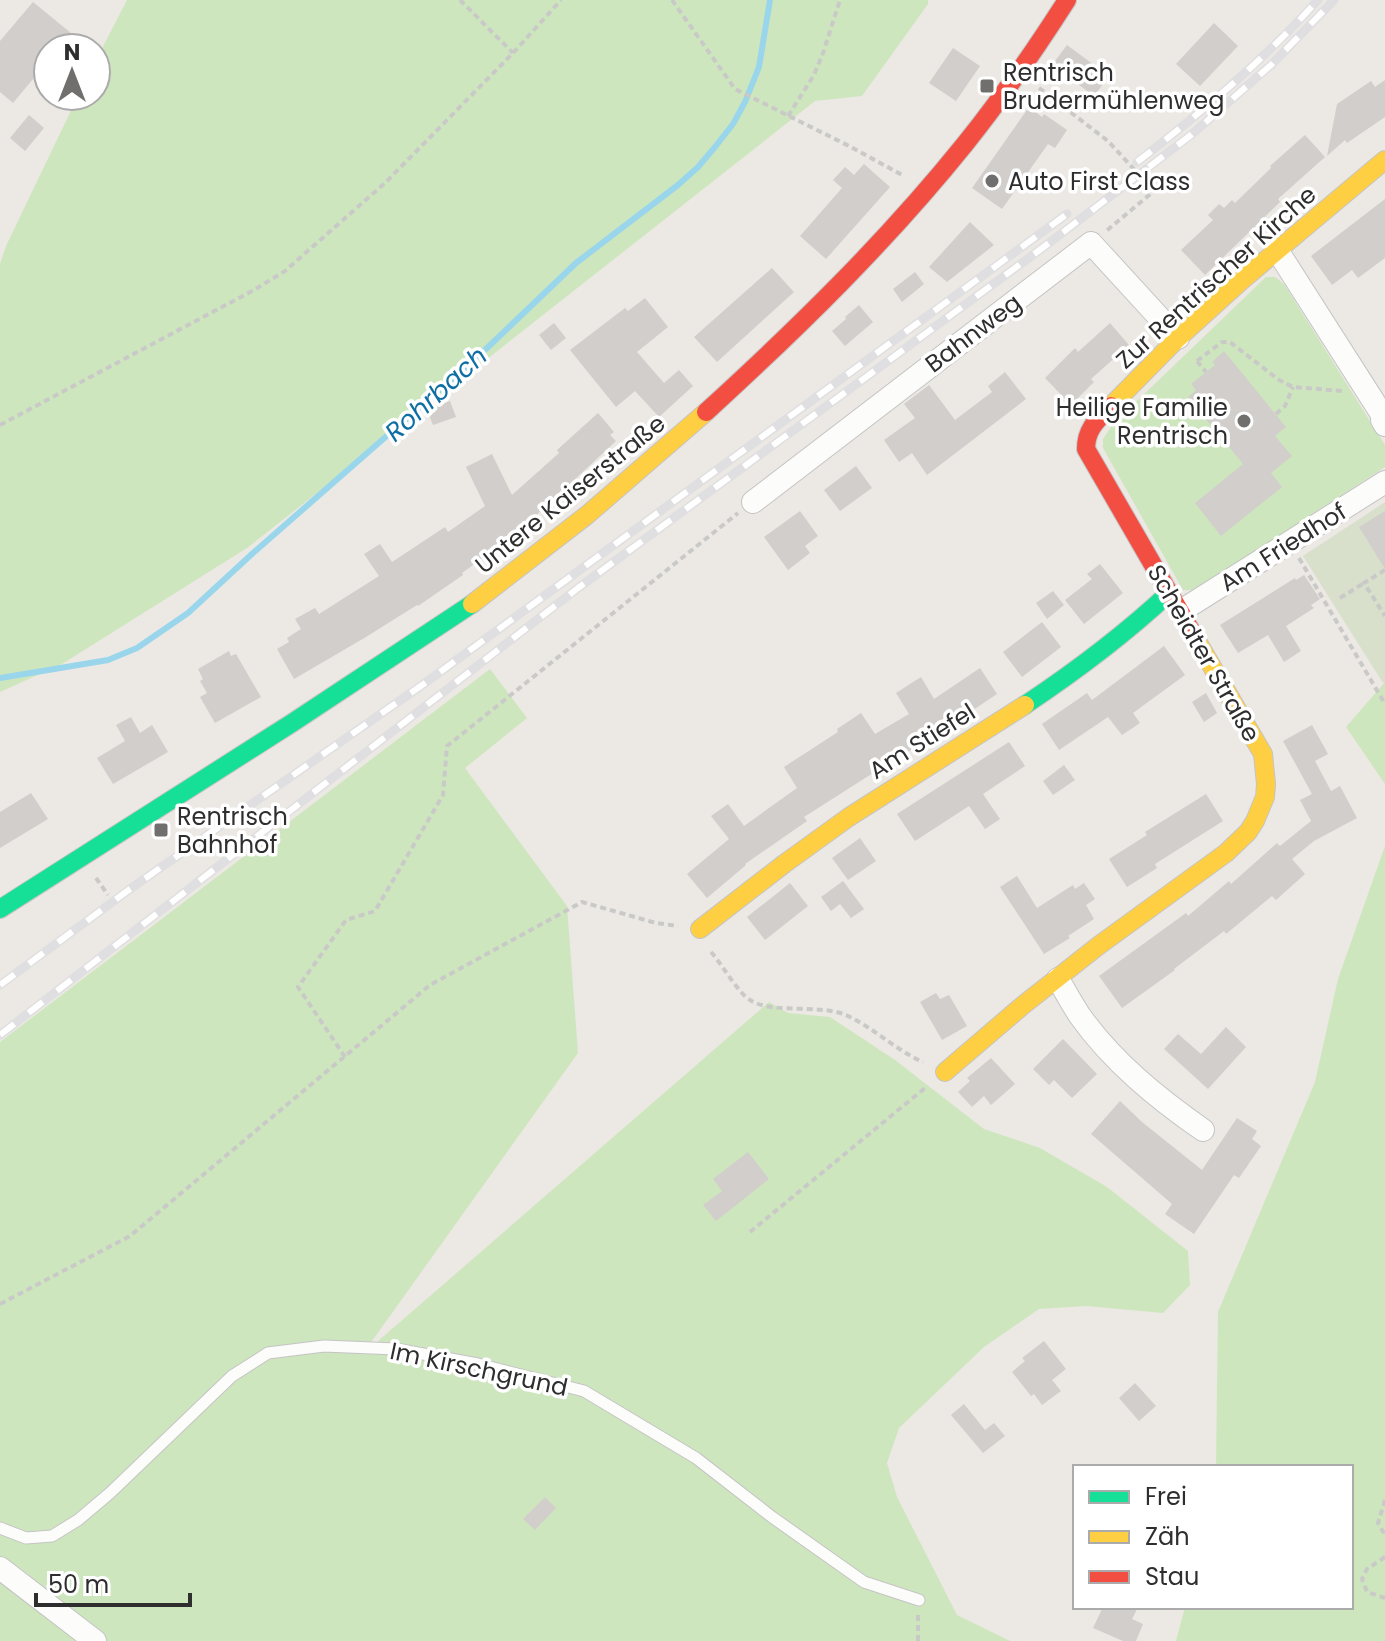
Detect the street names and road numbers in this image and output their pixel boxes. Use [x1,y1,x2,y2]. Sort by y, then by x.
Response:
street label: Zur Rentrischer Kirche [1109,178,1323,376]
street label: Bahnweg [918,286,1028,380]
street label: Untere Kaiserstraße [468,407,672,581]
street label: Am Friedhof [1213,495,1353,599]
street label: Scheidter Straße [1140,558,1268,748]
street label: Am Stiefel [863,695,981,787]
street label: Im Kirschgrund [387,1334,571,1404]

